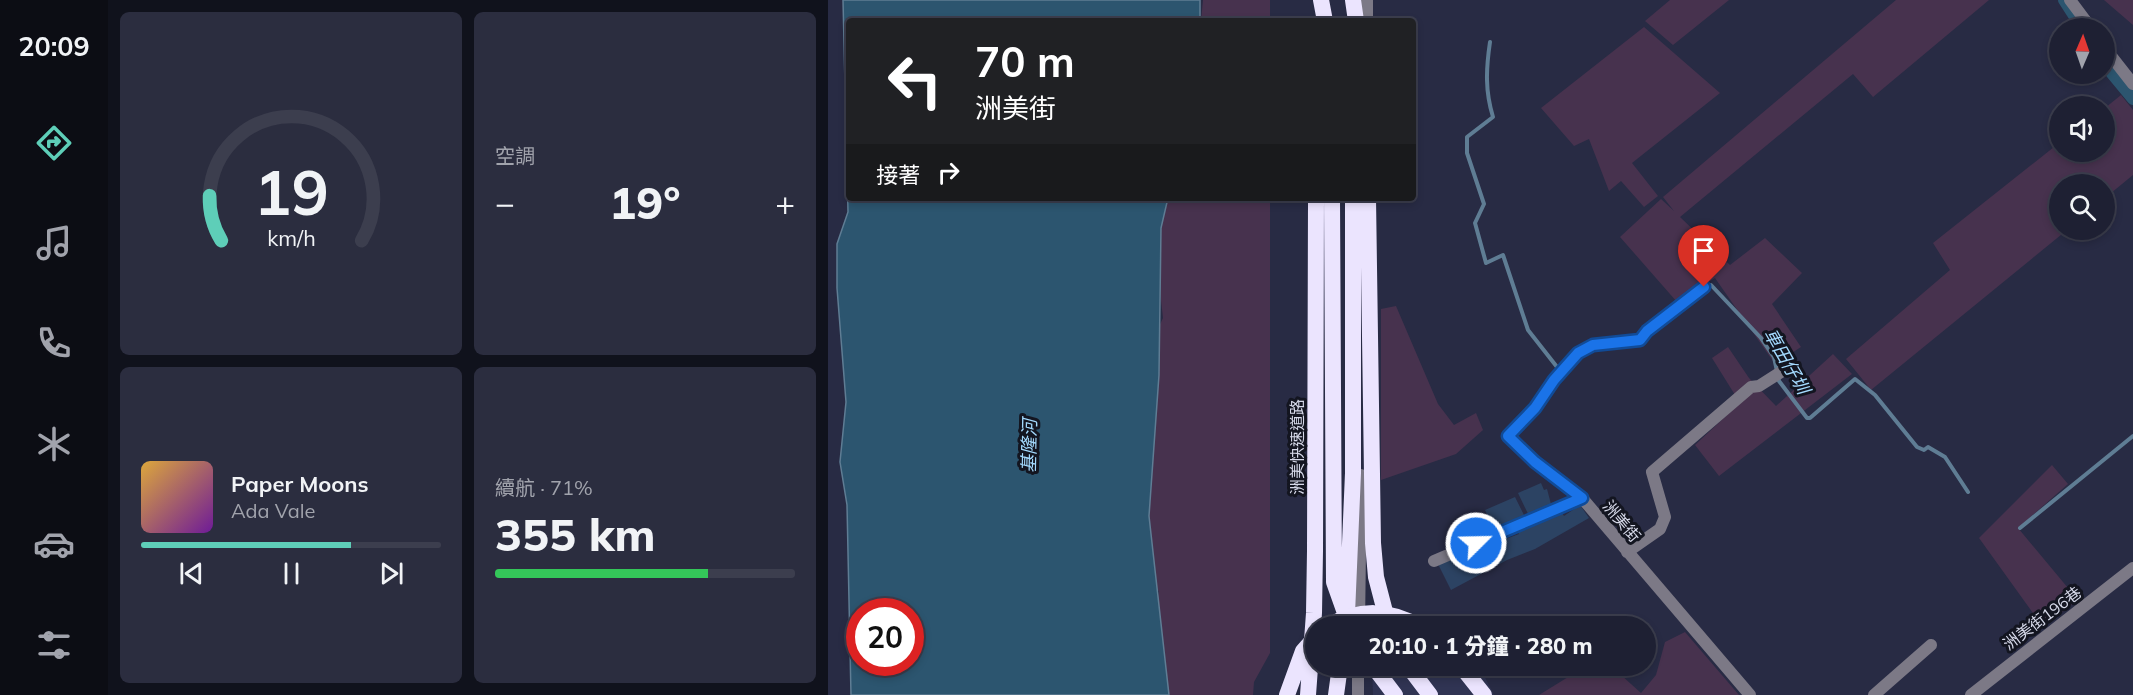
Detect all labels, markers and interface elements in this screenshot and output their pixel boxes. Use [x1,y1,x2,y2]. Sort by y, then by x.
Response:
north arrow [2049,18,2115,84]
map controls [2049,18,2115,240]
text: 20:09 [18,29,90,63]
text: 70 m [975,35,1075,88]
icon: left [876,42,954,120]
text: 洲美街 [975,91,1056,125]
button: sound [2049,96,2115,162]
icon: directions [33,122,75,164]
text: 空調 [495,143,535,168]
text: 19 [254,152,328,231]
icon: right [932,156,965,189]
text: 接著 [876,161,920,189]
text: 19° [609,174,681,230]
button: search [2049,174,2115,240]
text: − [495,182,515,223]
text: + [775,182,795,223]
icon: music [33,222,75,264]
text: km/h [267,224,315,251]
pin [1678,225,1729,287]
icon: arrive [1687,234,1720,267]
icon: phone [33,322,75,364]
water label: 車田仔圳 [1759,324,1816,401]
street label: 洲美快速道路 [1287,399,1307,495]
water label: 基隆河 [1017,416,1041,473]
icon: climate [33,423,75,465]
text: Paper Moons [231,470,369,498]
text: 續航 · 71% [495,475,593,500]
street label: 洲美街 [1599,496,1645,546]
text: Ada Vale [231,498,315,523]
text: 355 km [495,506,656,562]
position arrow [1444,511,1508,575]
icon: car [33,523,75,565]
icon: previous [175,557,208,590]
icon: pause [275,557,308,590]
icon: next [375,557,408,590]
street label: 洲美街196巷 [1999,582,2085,654]
speed limit sign: 20 [846,598,924,676]
icon: filters [33,624,75,666]
text: 20:10 · 1 分鐘 · 280 m [1368,632,1593,660]

